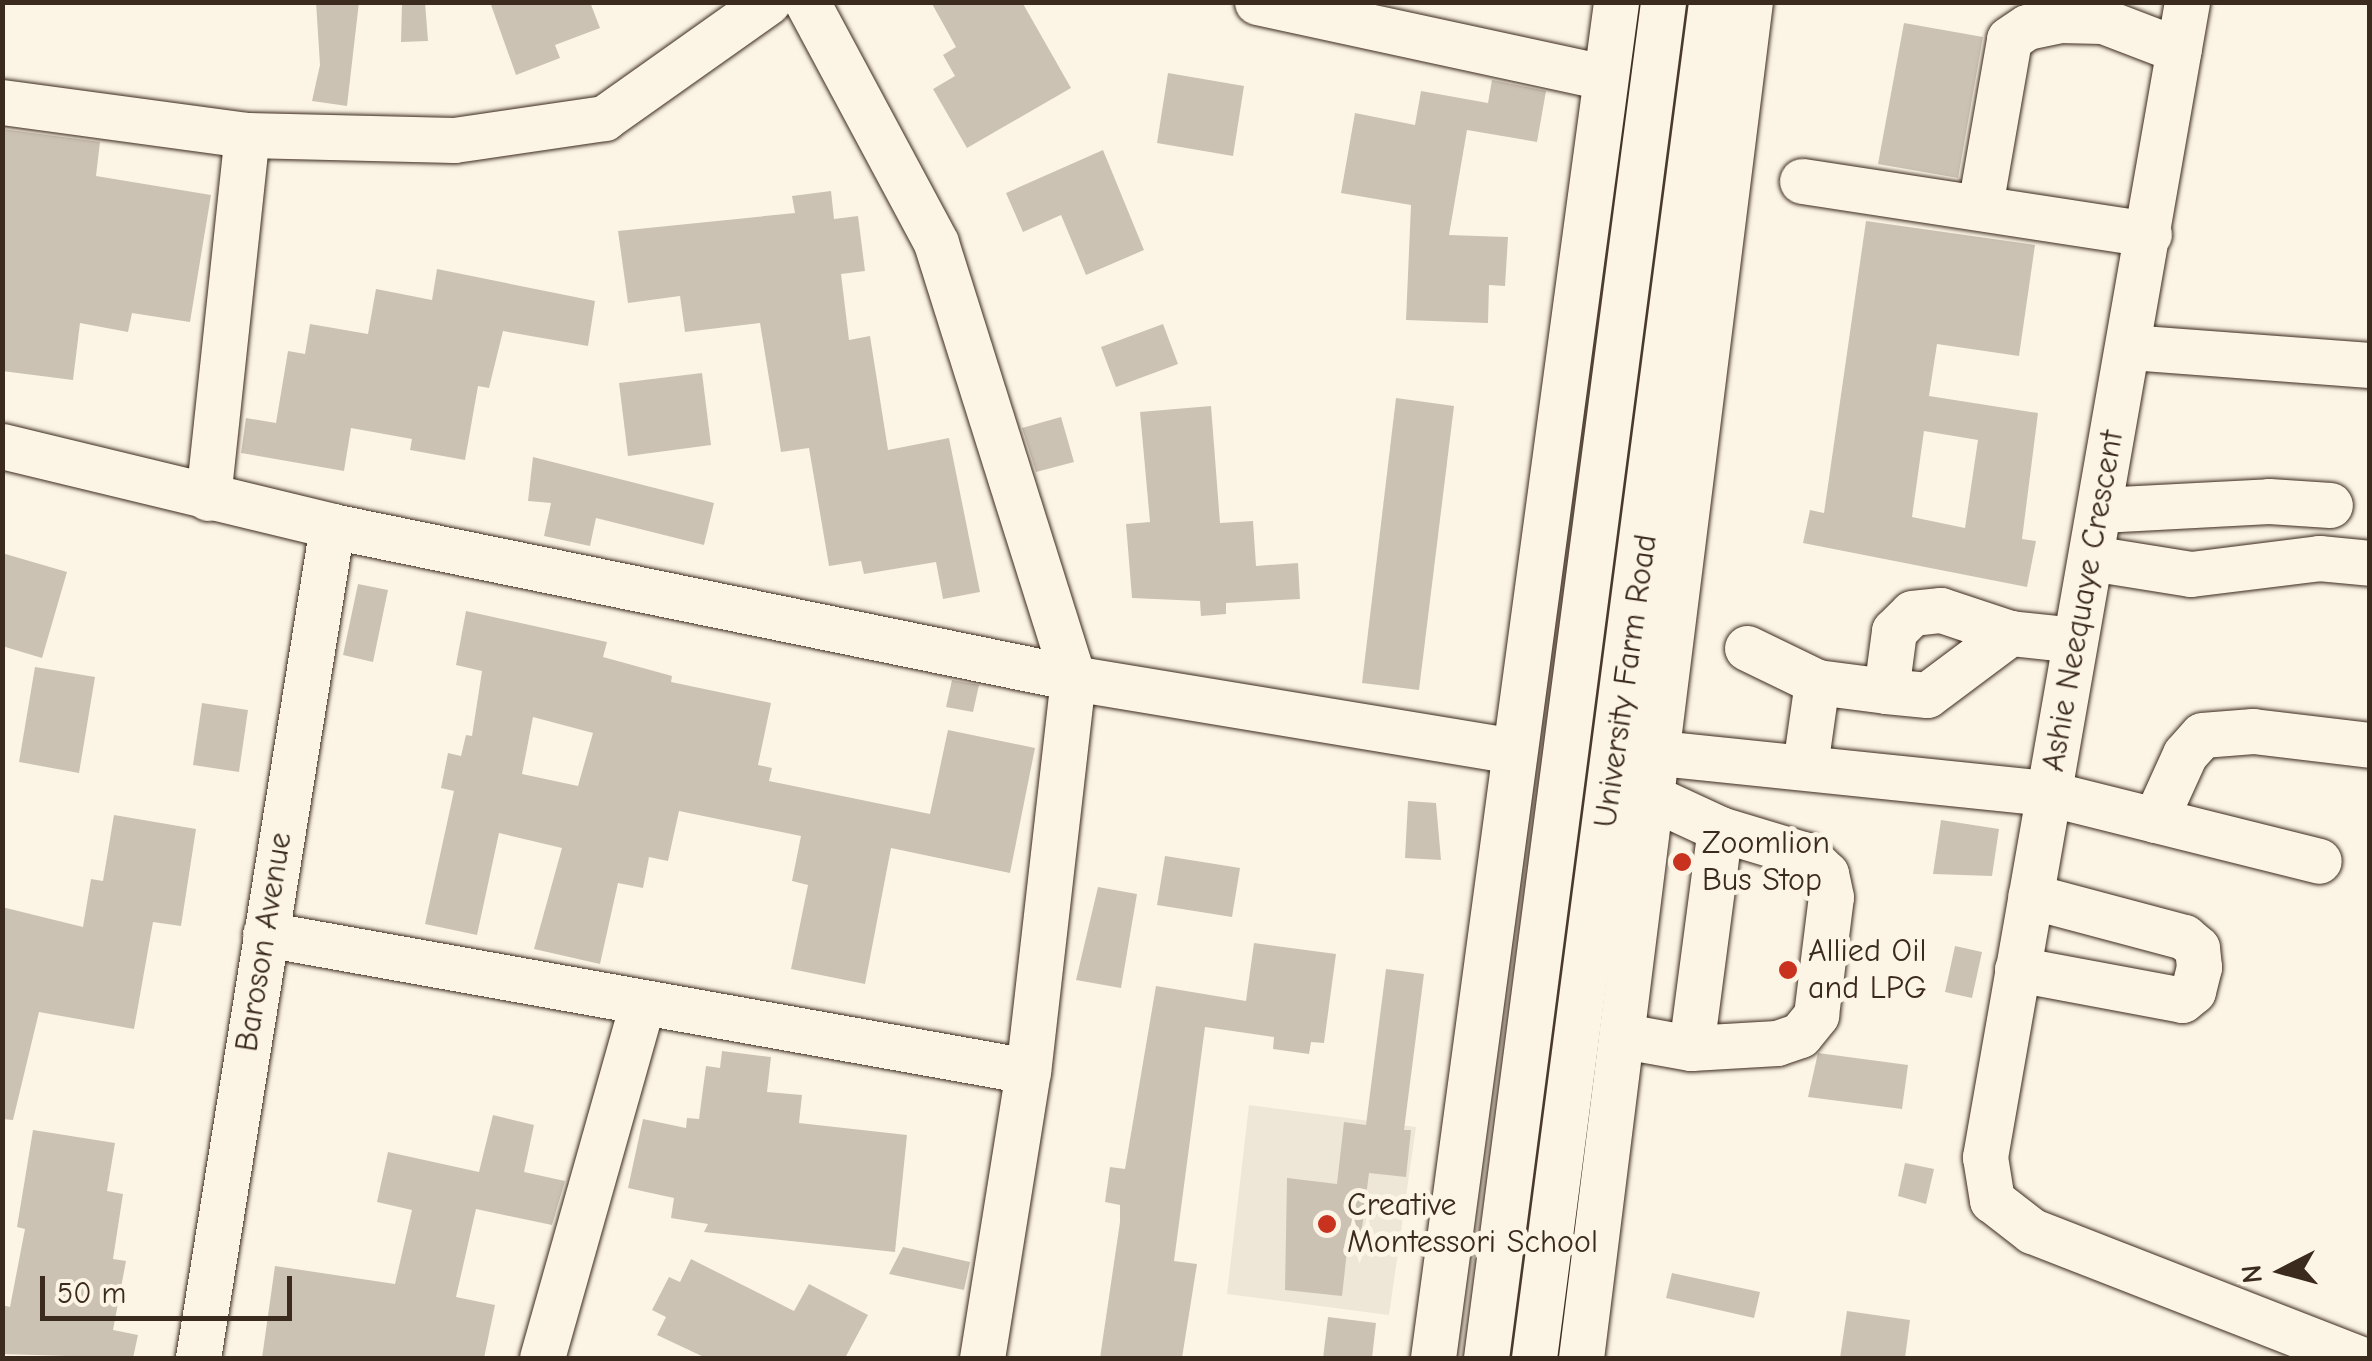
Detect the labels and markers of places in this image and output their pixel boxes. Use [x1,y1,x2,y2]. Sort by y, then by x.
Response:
place label: Zoomlion Bus Stop [1702,825,1830,900]
marker: Zoomlion Bus Stop [1671,851,1693,873]
place label: Allied Oil and LPG [1808,933,1927,1008]
marker: Allied Oil and LPG [1777,959,1799,981]
place label: Creative Montessori School [1347,1187,1598,1262]
marker: Creative Montessori School [1316,1213,1338,1235]

